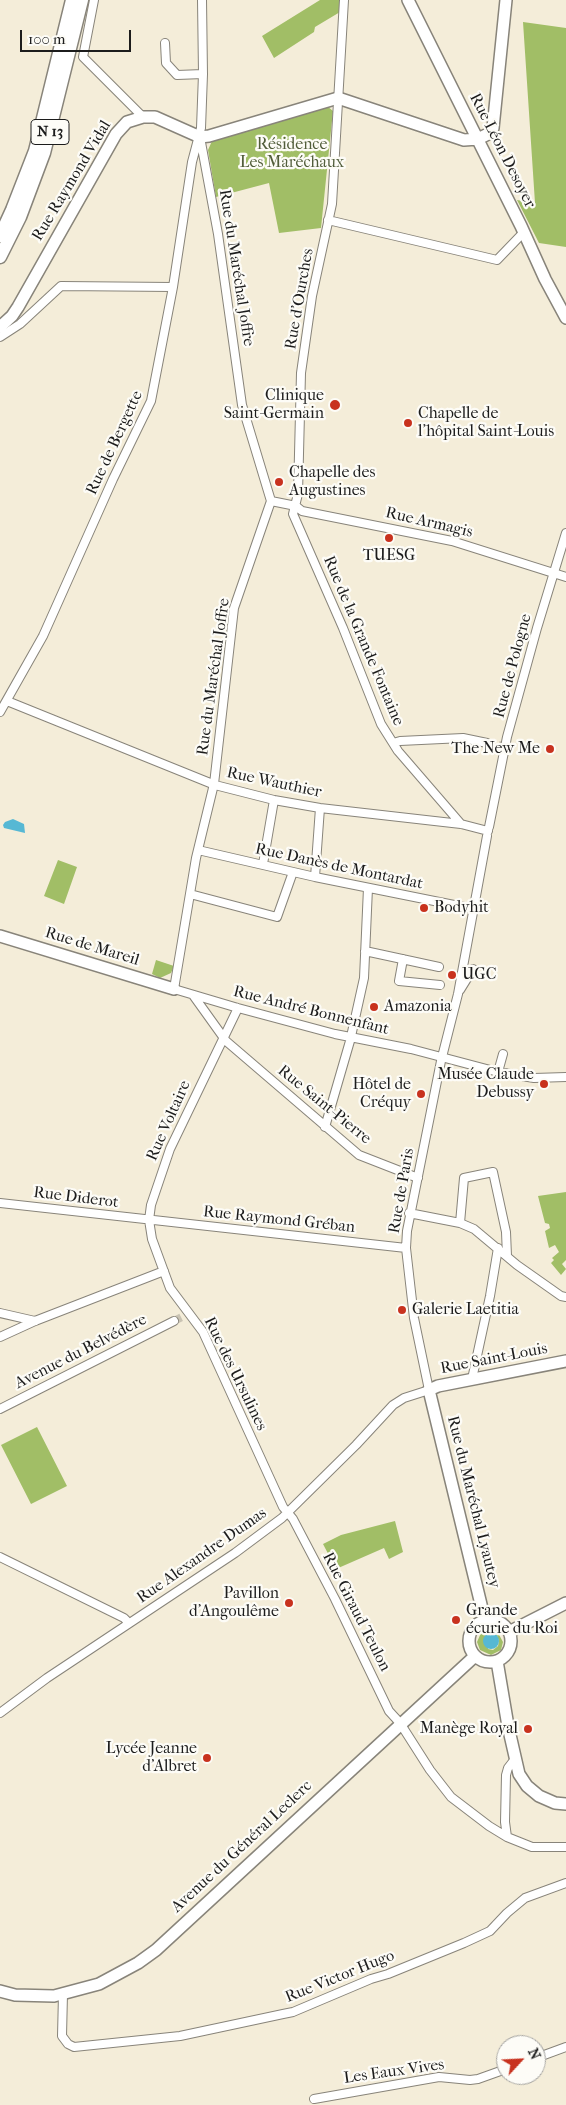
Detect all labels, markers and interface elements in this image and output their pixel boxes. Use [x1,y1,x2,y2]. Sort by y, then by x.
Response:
scale bar [22,20,134,52]
text: 100 m [28,30,66,48]
street label: Rue Léon Desoyer [465,90,539,212]
street label: Rue Raymond Vidal [28,117,116,245]
road number: N 13 [31,120,69,144]
park label: Résidence Les Maréchaux [240,135,344,173]
street label: Rue du Maréchal Joffre [214,188,258,348]
street label: Rue d'Ourches [282,247,318,351]
place label: Clinique Saint-Germain [224,386,324,424]
street label: Rue de Bergette [83,388,147,498]
marker: Clinique Saint-Germain [328,398,342,412]
place label: Chapelle de l'hôpital Saint-Louis [418,404,554,442]
marker: Chapelle de l'hôpital Saint-Louis [402,417,414,429]
place label: Chapelle des Augustines [289,463,375,501]
marker: Chapelle des Augustines [273,476,285,488]
street label: Rue Armagis [384,504,474,542]
marker: TUESG [383,532,395,544]
place label: TUESG [363,546,415,566]
street label: Rue de la Grande Fontaine [319,553,407,729]
street label: Rue du Maréchal Joffre [193,597,235,757]
street label: Rue de Pologne [490,612,536,720]
place label: The New Me [451,739,540,759]
marker: The New Me [544,743,556,755]
street label: Rue Wauthier [225,764,323,802]
street label: Rue Danès de Montardat [253,840,425,894]
place label: Bodyhit [434,898,489,918]
marker: Bodyhit [418,902,430,914]
street label: Rue de Mareil [43,924,141,970]
place label: UGC [462,965,496,985]
marker: UGC [446,969,458,981]
street label: Rue André Bonnenfant [231,982,391,1040]
place label: Amazonia [384,997,452,1017]
marker: Amazonia [368,1001,380,1013]
street label: Rue Saint-Pierre [273,1061,375,1149]
place label: Musée Claude Debussy [437,1065,534,1103]
place label: Hôtel de Créquy [352,1075,411,1113]
street label: Rue Voltaire [143,1078,195,1164]
marker: Musée Claude Debussy [538,1078,550,1090]
marker: Hôtel de Créquy [415,1088,427,1100]
street label: Rue de Paris [385,1147,419,1235]
street label: Rue Diderot [32,1183,120,1213]
street label: Rue Raymond Gréban [202,1202,356,1238]
place label: Galerie Laetitia [412,1300,519,1320]
marker: Galerie Laetitia [396,1304,408,1316]
street label: Avenue du Belvédère [12,1310,150,1394]
street label: Rue des Ursulines [199,1314,271,1434]
street label: Rue Saint-Louis [439,1339,549,1379]
street label: Rue du Maréchal Lyautey [442,1414,504,1590]
street label: Rue Alexandre Dumas [134,1504,270,1608]
street label: Rue Giraud Teulon [318,1549,394,1675]
place label: Pavillon d'Angoulême [189,1584,279,1622]
marker: Pavillon d'Angoulême [283,1597,295,1609]
place label: Grande écurie du Roi [466,1601,558,1639]
marker: Grande écurie du Roi [450,1614,462,1626]
place label: Manège Royal [420,1719,518,1739]
marker: Manège Royal [522,1723,534,1735]
place label: Lycée Jeanne d'Albret [106,1739,197,1777]
marker: Lycée Jeanne d'Albret [201,1752,213,1764]
street label: Avenue du Général Leclerc [168,1777,316,1917]
street label: Rue Victor Hugo [283,1946,397,2008]
north arrow [496,2035,546,2085]
text: N [524,2045,544,2062]
street label: Les Eaux Vives [343,2055,445,2089]

